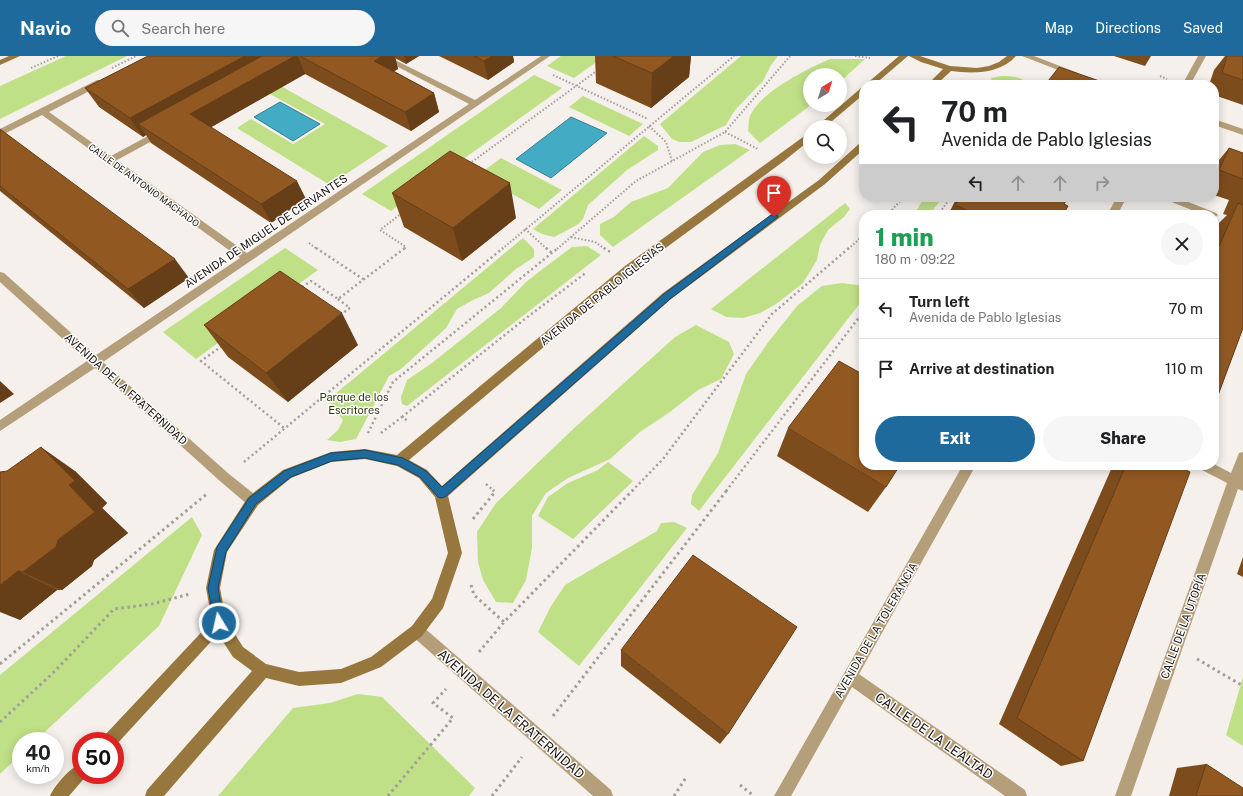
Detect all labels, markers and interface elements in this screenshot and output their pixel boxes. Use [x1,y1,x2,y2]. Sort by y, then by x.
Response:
search box [95,10,375,46]
text: Navio [20,17,71,39]
icon: search [109,17,131,39]
text: Search here [141,20,225,37]
text: Map [1045,20,1073,36]
text: Directions [1095,20,1161,36]
text: Saved [1183,20,1223,36]
north arrow [803,68,847,112]
map controls [803,68,847,164]
text: 70 m [941,95,1008,128]
icon: left [875,96,927,148]
button: search [803,120,847,164]
text: Avenida de Pablo Iglesias [941,129,1152,150]
street label: CALLE DE ANTONIO MACHADO [86,141,202,229]
street label: AVENIDA DE MIGUEL DE CERVANTES [182,172,350,290]
icon: left [965,172,987,194]
icon: ahead [1007,172,1029,194]
icon: ahead [1049,172,1071,194]
icon: right [1091,172,1113,194]
pin [757,176,791,217]
icon: arrive [763,182,785,204]
text: 1 min [875,223,934,251]
button: close [1161,223,1203,265]
street label: AVENIDA DE PABLO IGLESIAS [538,240,666,348]
text: 180 m · 09:22 [875,252,955,267]
text: Turn left [909,293,970,310]
icon: left [875,298,897,320]
text: 70 m [1168,300,1203,317]
text: Avenida de Pablo Iglesias [909,310,1061,325]
street label: AVENIDA DE LA FRATERNIDAD [63,331,190,447]
icon: arrive [875,358,897,380]
text: Arrive at destination [909,360,1054,377]
text: 110 m [1165,360,1203,377]
park label: Parque de los Escritores [319,391,389,416]
button: Exit [875,416,1035,462]
button: Share [1043,416,1203,462]
street label: AVENIDA DE LA TOLERANCIA [832,560,920,700]
street label: CALLE DE LA UTOPÍA [1157,571,1208,681]
position arrow [198,602,240,644]
street label: AVENIDA DE LA FRATERNIDAD [435,646,587,782]
street label: CALLE DE LA LEALTAD [872,690,996,782]
speed limit sign: 50 [72,732,124,784]
text: 40 [25,741,51,765]
text: km/h [26,762,50,774]

